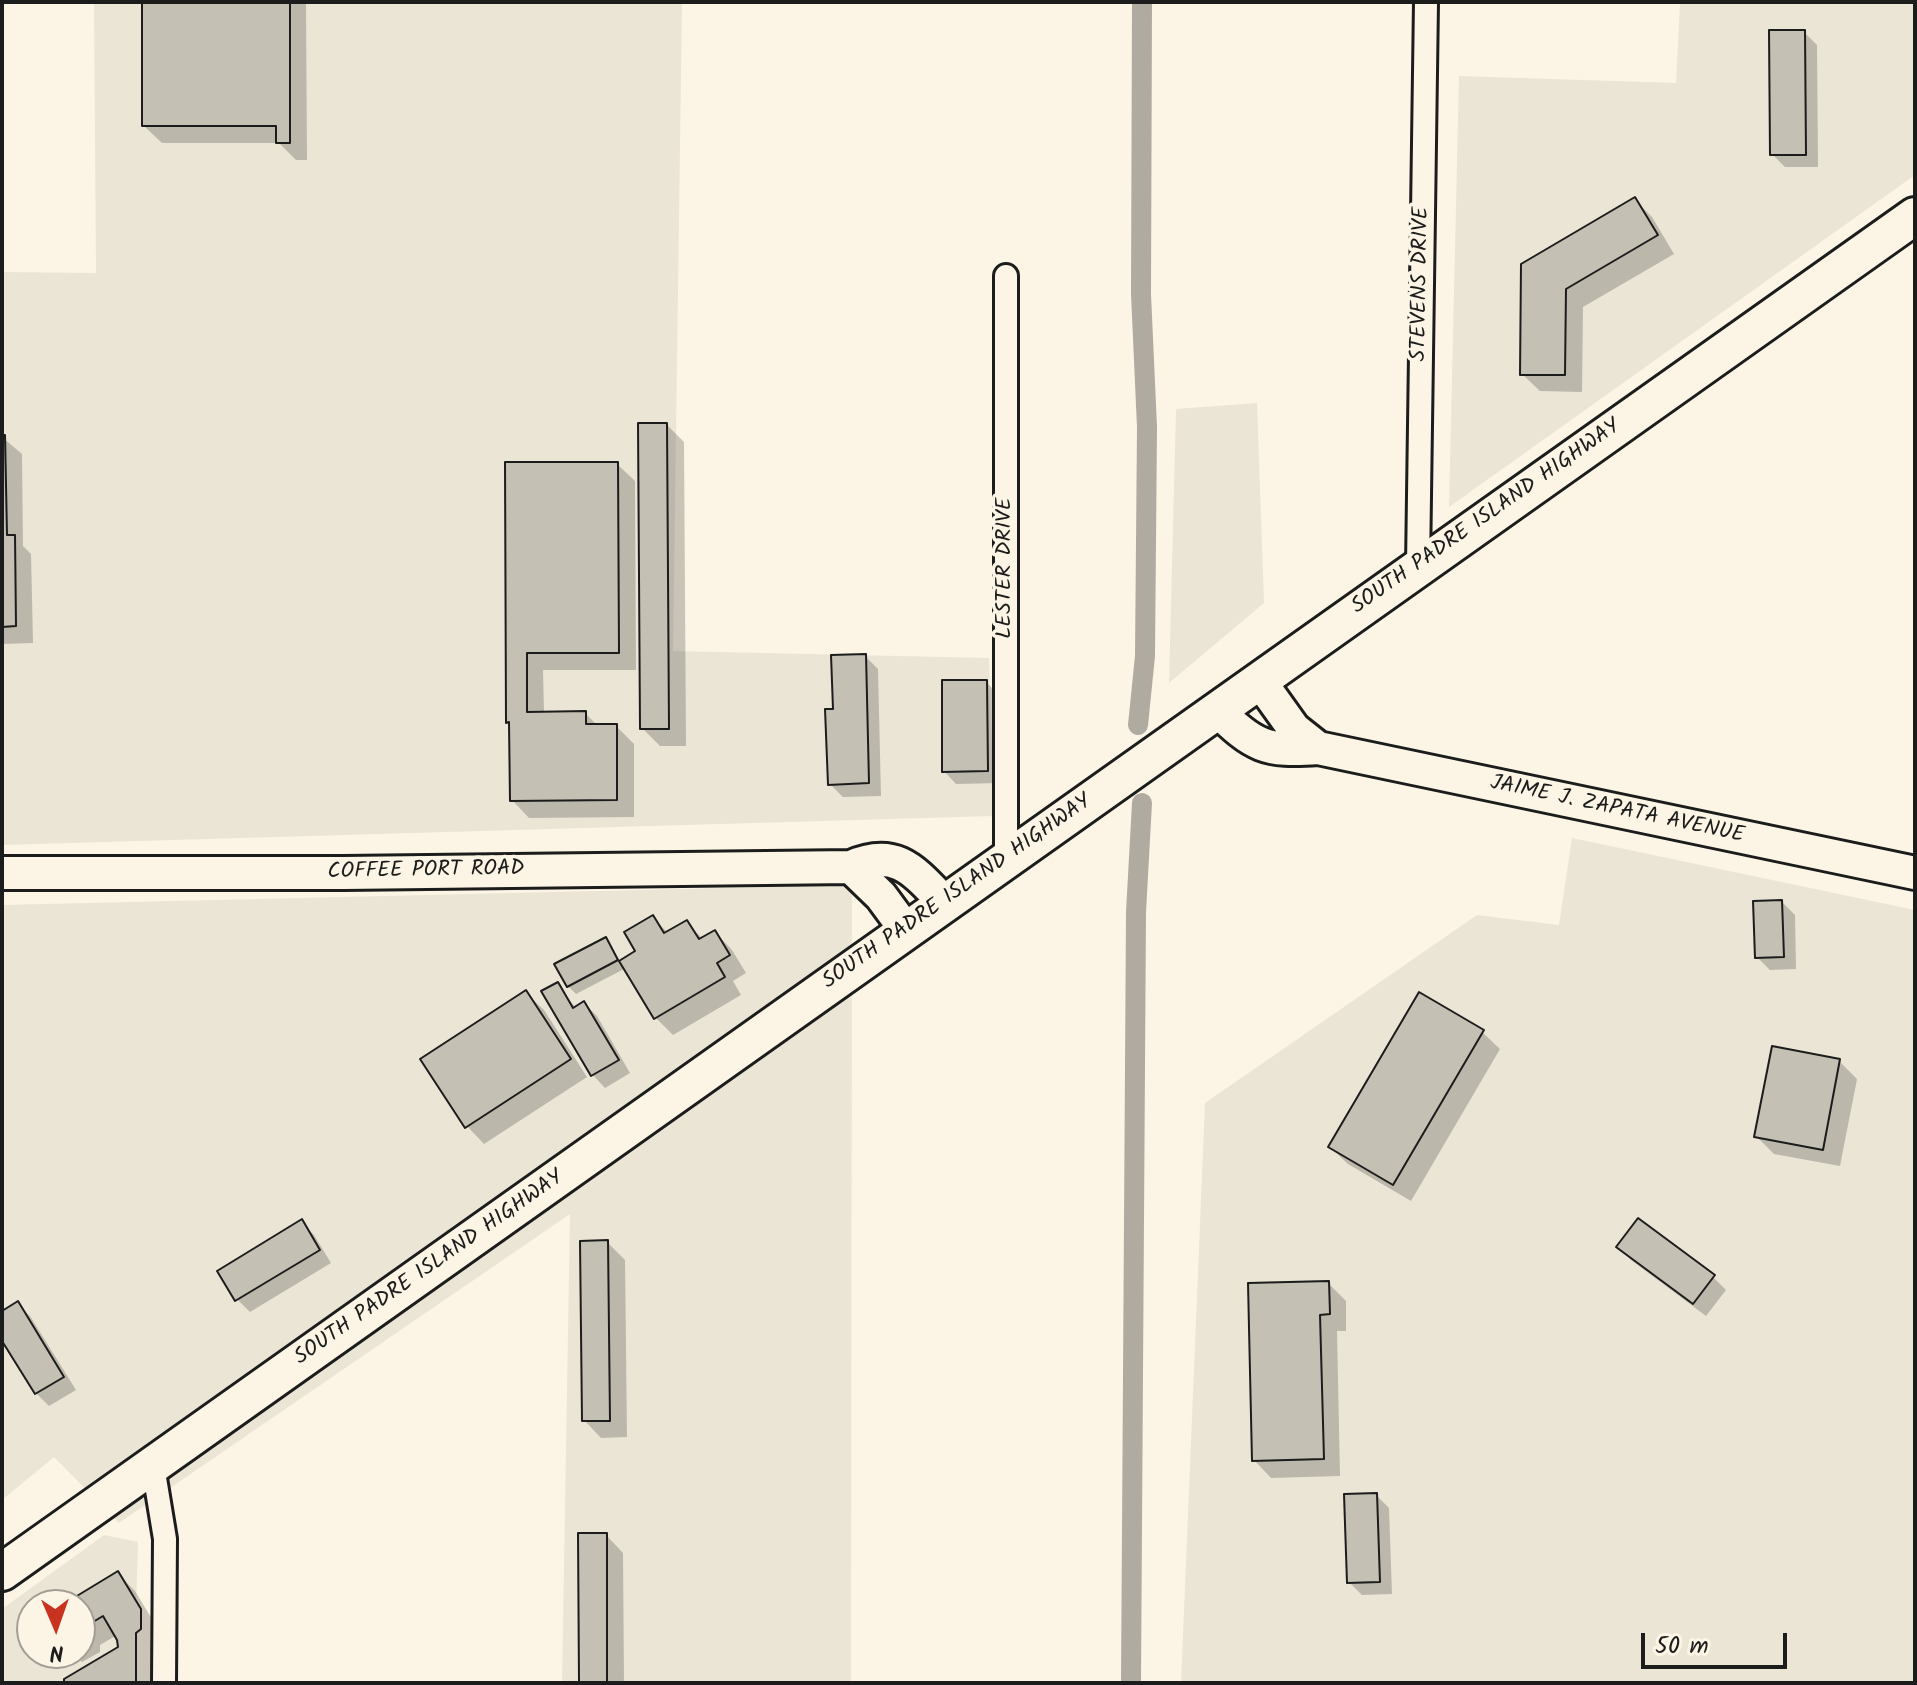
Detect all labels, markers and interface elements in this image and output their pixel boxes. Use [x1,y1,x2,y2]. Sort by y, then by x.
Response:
street label: STEVENS DRIVE [1407,206,1437,362]
street label: SOUTH PADRE ISLAND HIGHWAY [1347,415,1627,621]
street label: LESTER DRIVE [993,497,1019,639]
street label: JAIME J. ZAPATA AVENUE [1488,771,1746,851]
street label: SOUTH PADRE ISLAND HIGHWAY [818,790,1098,996]
street label: COFFEE PORT ROAD [327,857,525,887]
street label: SOUTH PADRE ISLAND HIGHWAY [290,1166,570,1372]
north arrow [16,1589,96,1669]
scale bar [1645,1617,1791,1667]
text: 50 m [1655,1627,1709,1666]
text: N [49,1634,64,1669]

